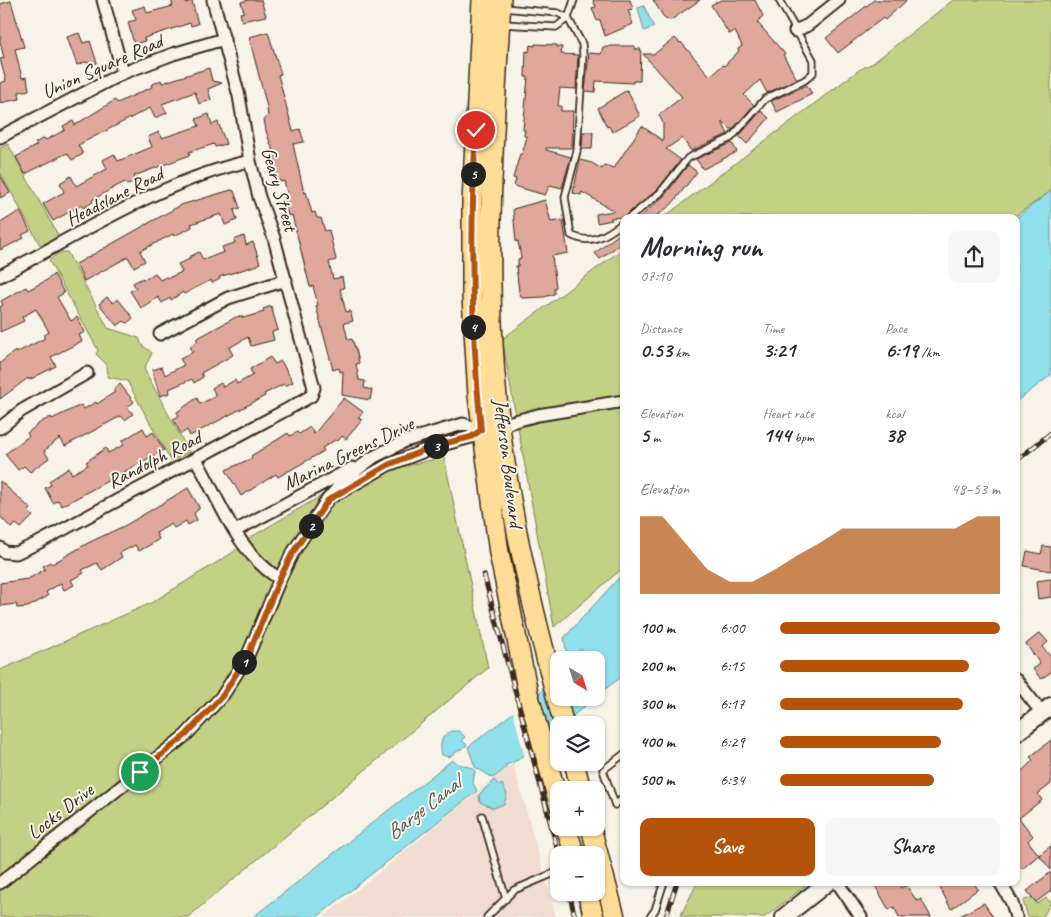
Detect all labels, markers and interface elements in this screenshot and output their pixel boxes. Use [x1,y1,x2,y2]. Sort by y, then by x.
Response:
street label: Union Square Road [38,27,169,104]
pin [455,109,497,151]
icon: check [462,116,490,144]
street label: Geary Street [256,144,304,236]
street label: Headslane Road [61,160,170,232]
pin: 5 [460,162,486,186]
text: 5 [470,166,477,183]
text: Morning run [640,229,762,264]
button: share [948,231,1000,283]
text: 07:10 [640,266,672,286]
pin: 4 [460,314,486,340]
text: 4 [470,319,477,336]
text: Distance [640,320,682,337]
text: Time [763,320,784,337]
text: Pace [885,320,907,337]
text: 0.53 [640,337,672,363]
text: 3:21 [763,337,795,363]
text: 6:19 [885,337,918,363]
text: km [672,344,689,361]
text: /km [918,344,940,361]
street label: Jefferson Boulevard [488,397,529,532]
text: Elevation [640,405,683,422]
text: Heart rate [763,405,814,422]
text: kcal [885,405,904,422]
street label: Marina Greens Drive [279,410,419,496]
text: 5 [640,422,649,448]
text: 144 [763,422,791,448]
text: 38 [885,422,904,448]
street label: Randolph Road [103,424,208,494]
text: m [649,429,660,446]
text: bpm [791,429,814,446]
pin: 3 [424,434,448,458]
text: 3 [433,438,440,455]
text: Elevation [640,479,689,499]
text: 48–53 m [951,479,1000,499]
pin: 2 [298,514,324,538]
text: 2 [308,518,315,535]
text: 100 m [640,618,675,638]
text: 6:00 [720,618,745,638]
pin: 1 [232,650,256,674]
north arrow [550,651,605,706]
map controls [550,651,605,901]
text: 1 [241,654,248,671]
text: 200 m [640,656,675,676]
text: 6:15 [720,656,745,676]
text: 300 m [640,694,675,714]
text: 6:17 [720,694,745,714]
button: layers [550,716,605,771]
text: 400 m [640,732,675,752]
text: 6:29 [720,732,745,752]
pin [119,751,161,793]
icon: arrive [126,758,154,786]
water label: Barge Canal [380,766,472,845]
text: 500 m [640,770,674,790]
text: 6:34 [720,770,745,790]
street label: Locks Drive [22,777,100,845]
button: + [550,781,605,836]
button: Save [640,818,815,876]
button: Share [825,818,1000,876]
button: − [550,846,605,901]

